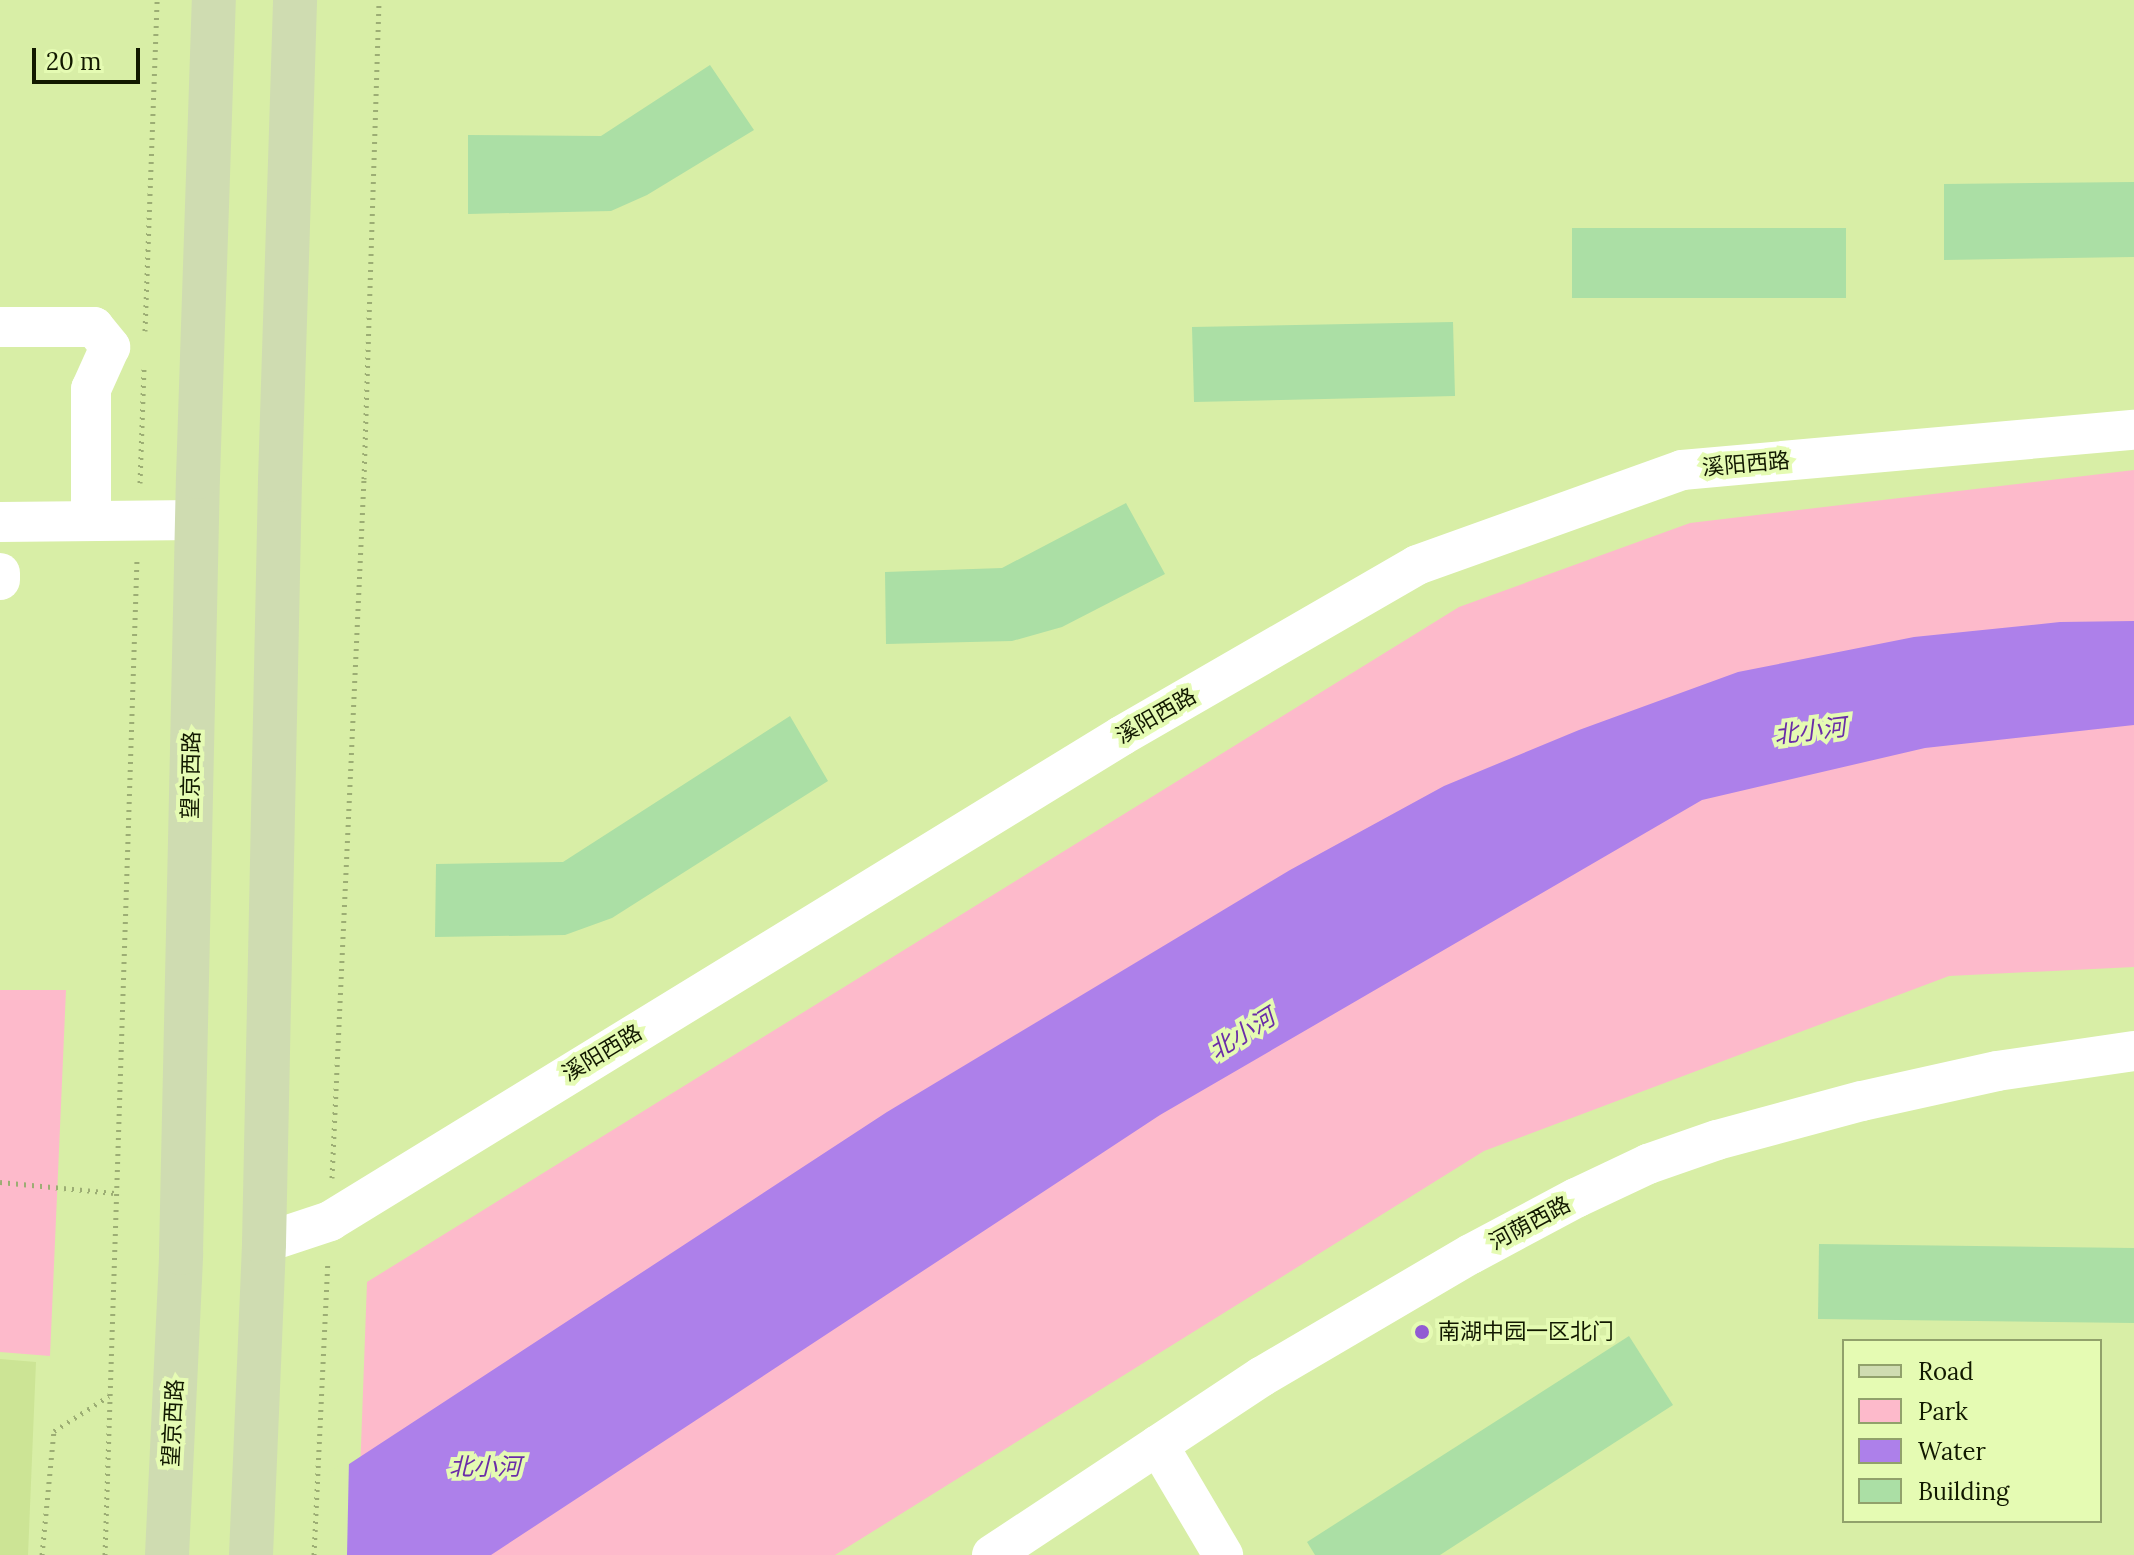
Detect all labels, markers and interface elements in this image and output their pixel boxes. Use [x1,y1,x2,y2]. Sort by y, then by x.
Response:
scale bar [36,32,144,82]
text: 20 m [46,46,102,77]
street label: 溪阳西路 [1701,447,1791,481]
street label: 溪阳西路 [1111,683,1201,749]
water label: 北小河 [1773,712,1847,750]
street label: 望京西路 [177,731,205,819]
water label: 北小河 [1204,1003,1280,1065]
street label: 溪阳西路 [557,1019,647,1087]
street label: 河荫西路 [1485,1191,1575,1255]
place label: 南湖中园一区北门 [1438,1319,1614,1345]
marker: 南湖中园一区北门 [1413,1323,1431,1341]
legend [1842,1339,2102,1523]
text: Road [1918,1356,1974,1387]
street label: 望京西路 [158,1378,188,1468]
text: Park [1918,1396,1968,1427]
text: Water [1918,1436,1986,1467]
water label: 北小河 [449,1453,521,1481]
text: Building [1918,1476,2009,1507]

